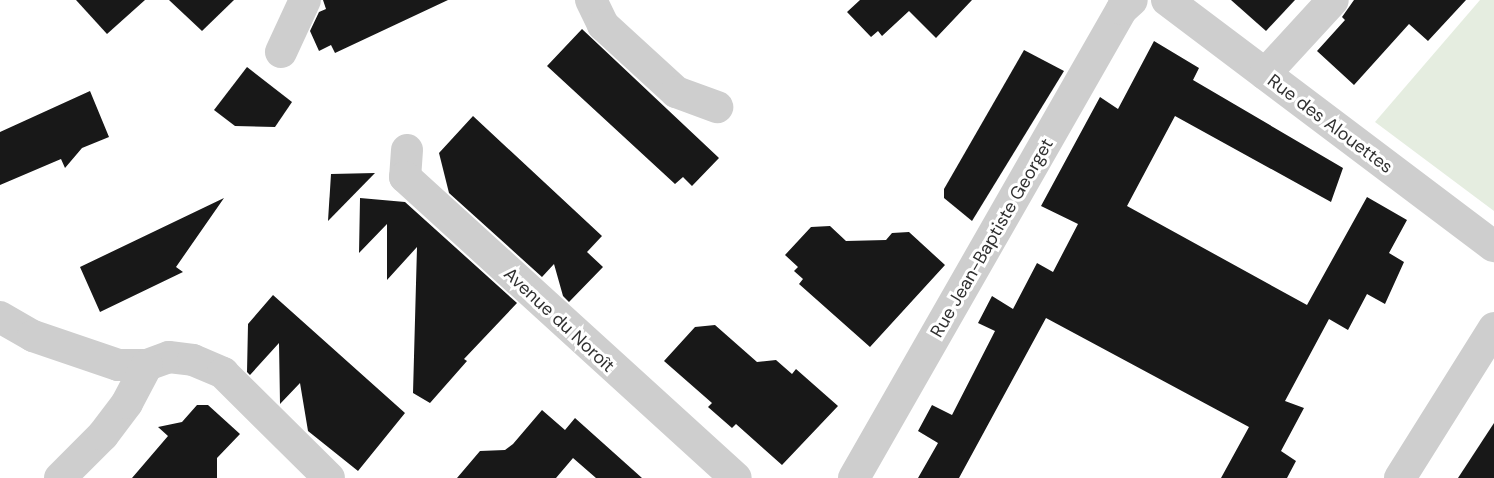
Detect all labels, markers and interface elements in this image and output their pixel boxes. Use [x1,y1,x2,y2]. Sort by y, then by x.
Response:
street label: Rue des Alouettes [1263,70,1397,178]
street label: Rue Jean-Baptiste Georget [926,135,1058,341]
street label: Avenue du Noroît [499,263,619,377]

